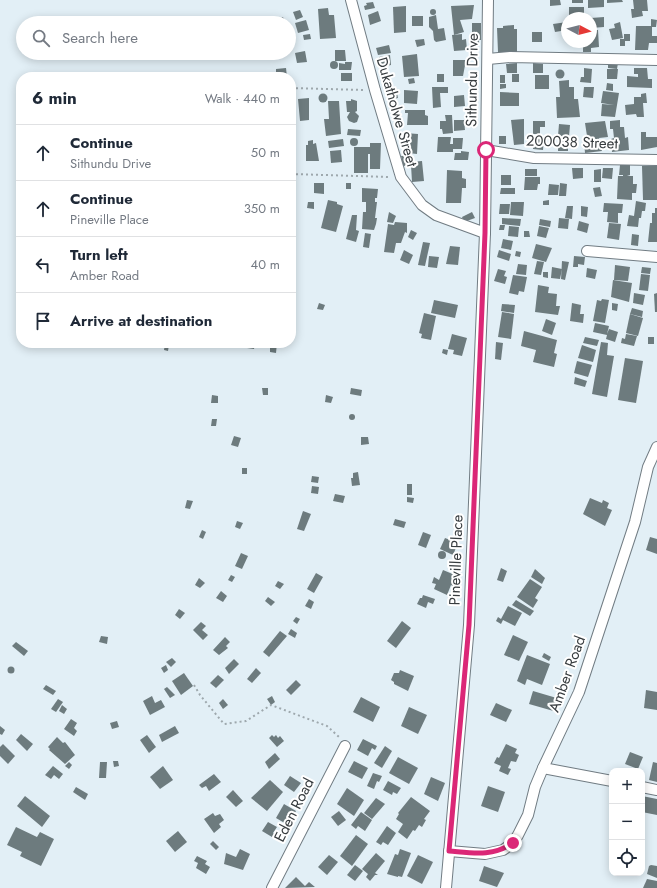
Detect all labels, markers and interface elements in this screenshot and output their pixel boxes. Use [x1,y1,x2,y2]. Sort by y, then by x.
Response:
north arrow [561,12,597,48]
search box [16,16,296,60]
icon: search [30,27,52,49]
text: Search here [62,27,138,49]
street label: Sithundu Drive [460,33,484,127]
street label: Dukatholwe Street [371,55,423,170]
text: 6 min [32,86,77,110]
text: Walk · 440 m [205,89,280,108]
street label: 200038 Street [526,129,619,155]
text: Continue [70,132,133,154]
route start [477,141,495,159]
icon: ahead [32,142,54,164]
text: 50 m [251,143,280,162]
text: Sithundu Drive [70,154,151,173]
text: Continue [70,188,133,210]
icon: ahead [32,198,54,220]
text: 350 m [244,199,280,218]
text: Pineville Place [70,210,149,229]
text: Turn left [70,244,128,266]
icon: left [32,254,54,276]
text: 40 m [251,255,280,274]
text: Amber Road [70,266,139,285]
icon: arrive [32,310,54,332]
text: Arrive at destination [70,310,212,332]
street label: Pineville Place [443,514,469,606]
street label: Amber Road [543,633,591,715]
map controls [609,768,645,876]
button: + [609,768,645,804]
street label: Eden Road [268,774,320,846]
button: − [609,804,645,840]
route end [504,834,522,852]
button: locate [609,840,645,876]

